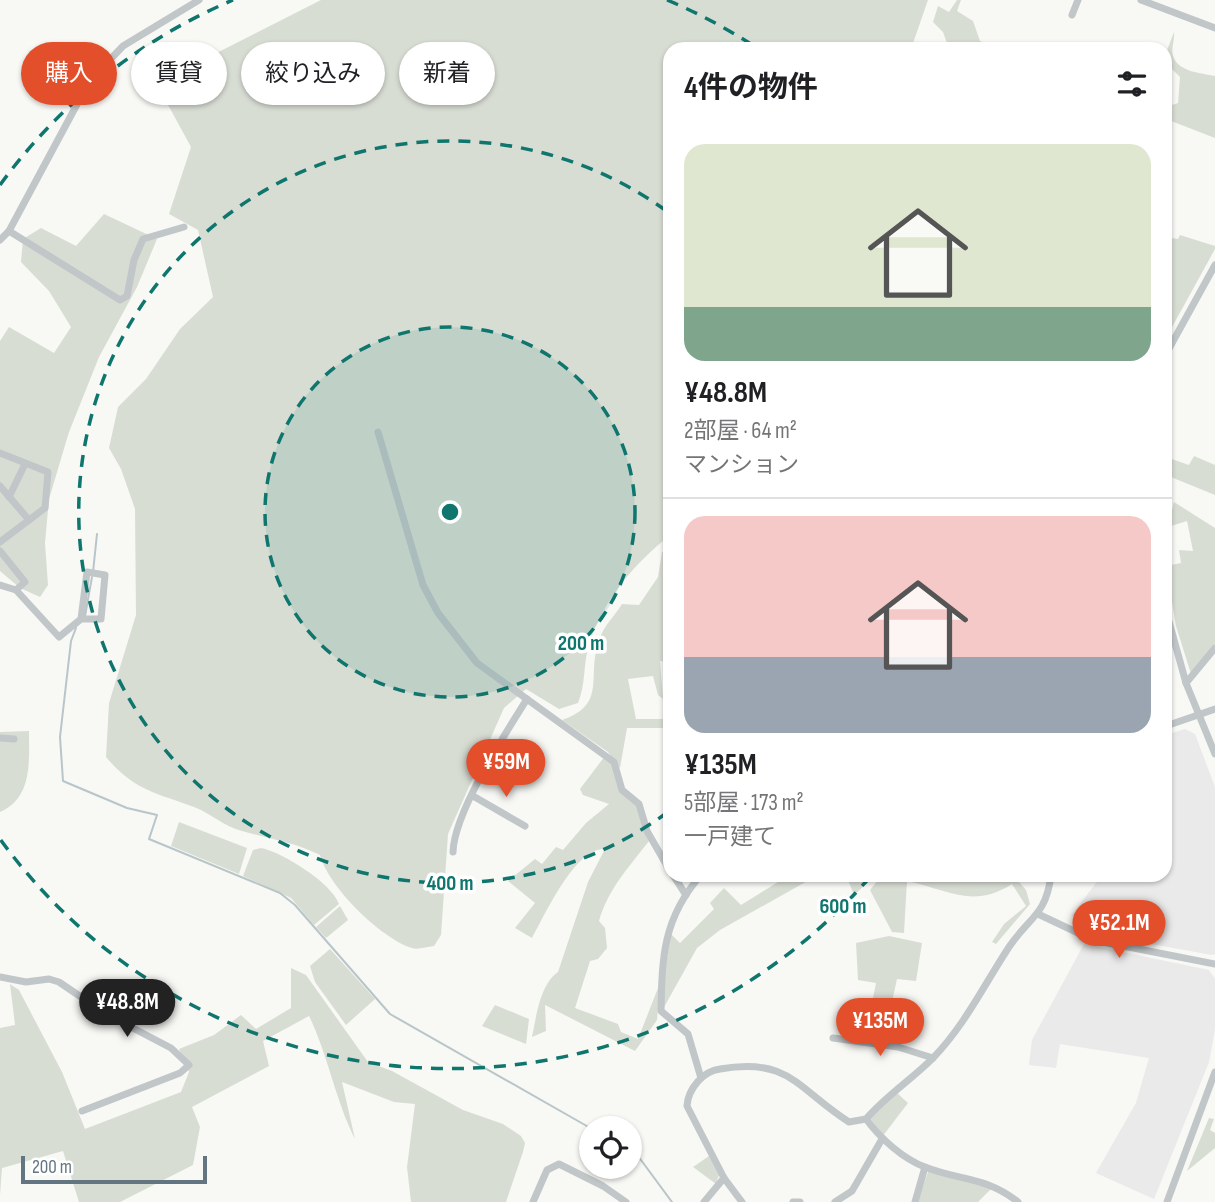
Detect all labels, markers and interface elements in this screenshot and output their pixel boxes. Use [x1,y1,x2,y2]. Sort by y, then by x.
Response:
chip: 購入 [21,42,117,105]
chip: 賃貸 [131,42,227,105]
chip: 絞り込み [241,42,385,105]
chip: 新着 [399,42,495,105]
icon: filters [1113,65,1151,103]
text: 4件の物件 [684,70,818,106]
icon: home [855,190,981,316]
text: ¥48.8M [684,375,767,411]
text: 2部屋 · 64 m² [684,417,797,445]
text: マンション [684,451,799,479]
centre of rings [438,500,462,524]
icon: home [855,562,981,688]
text: 200 m [558,631,604,656]
pin: ¥59M [465,740,547,799]
text: ¥135M [684,747,757,783]
text: ¥59M [482,748,530,776]
text: 5部屋 · 173 m² [684,789,804,817]
text: 一戸建て [684,823,776,851]
text: 400 m [427,871,473,896]
text: 600 m [819,894,867,919]
pin: ¥52.1M [1062,900,1176,960]
text: ¥52.1M [1089,909,1149,937]
pin: ¥48.8M [70,979,184,1039]
text: ¥48.8M [95,988,159,1016]
pin: ¥135M [831,998,929,1058]
text: ¥135M [852,1007,908,1035]
map controls [579,1116,642,1179]
button: locate [579,1116,642,1179]
scale bar [21,1153,206,1185]
text: 200 m [32,1156,72,1179]

